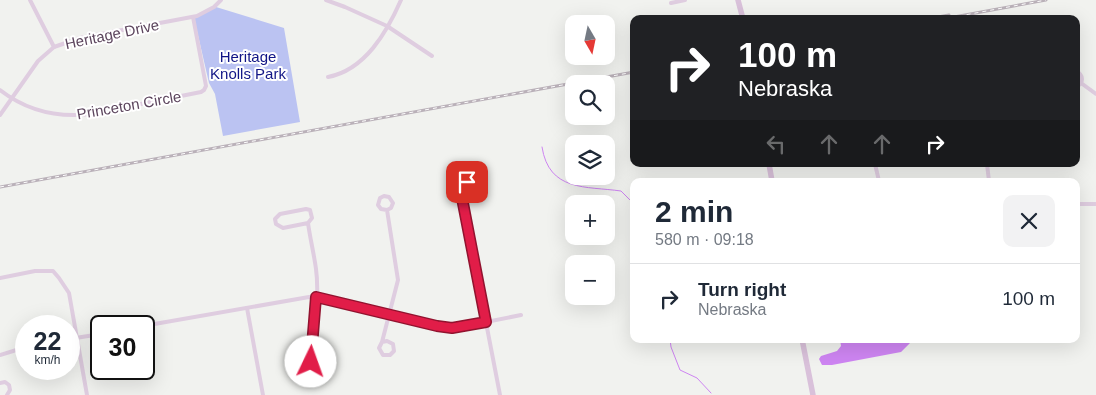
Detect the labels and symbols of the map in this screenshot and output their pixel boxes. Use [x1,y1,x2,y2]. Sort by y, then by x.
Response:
north arrow [565,15,615,65]
street label: Heritage Drive [63,16,161,52]
park label: Heritage Knolls Park [210,48,286,82]
street label: Princeton Circle [75,87,183,123]
pin [446,161,488,203]
speed limit sign: 30 [90,315,155,380]
position arrow [284,335,336,387]

